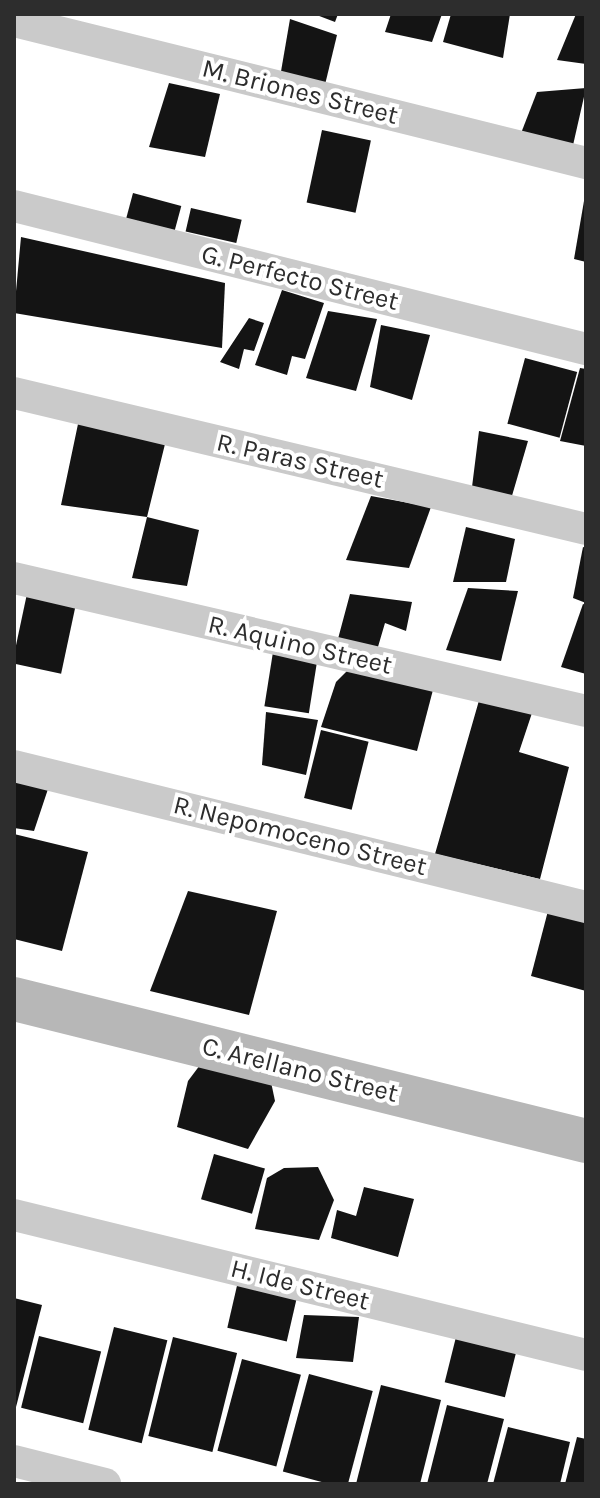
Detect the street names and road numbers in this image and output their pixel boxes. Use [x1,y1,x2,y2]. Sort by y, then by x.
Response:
street label: M. Briones Street [199,53,401,131]
street label: G. Perfecto Street [198,238,402,318]
street label: R. Paras Street [213,427,387,495]
street label: R. Aquino Street [205,609,395,681]
street label: R. Nepomoceno Street [170,789,430,883]
street label: C. Arellano Street [199,1031,401,1109]
street label: H. Ide Street [227,1253,373,1317]

